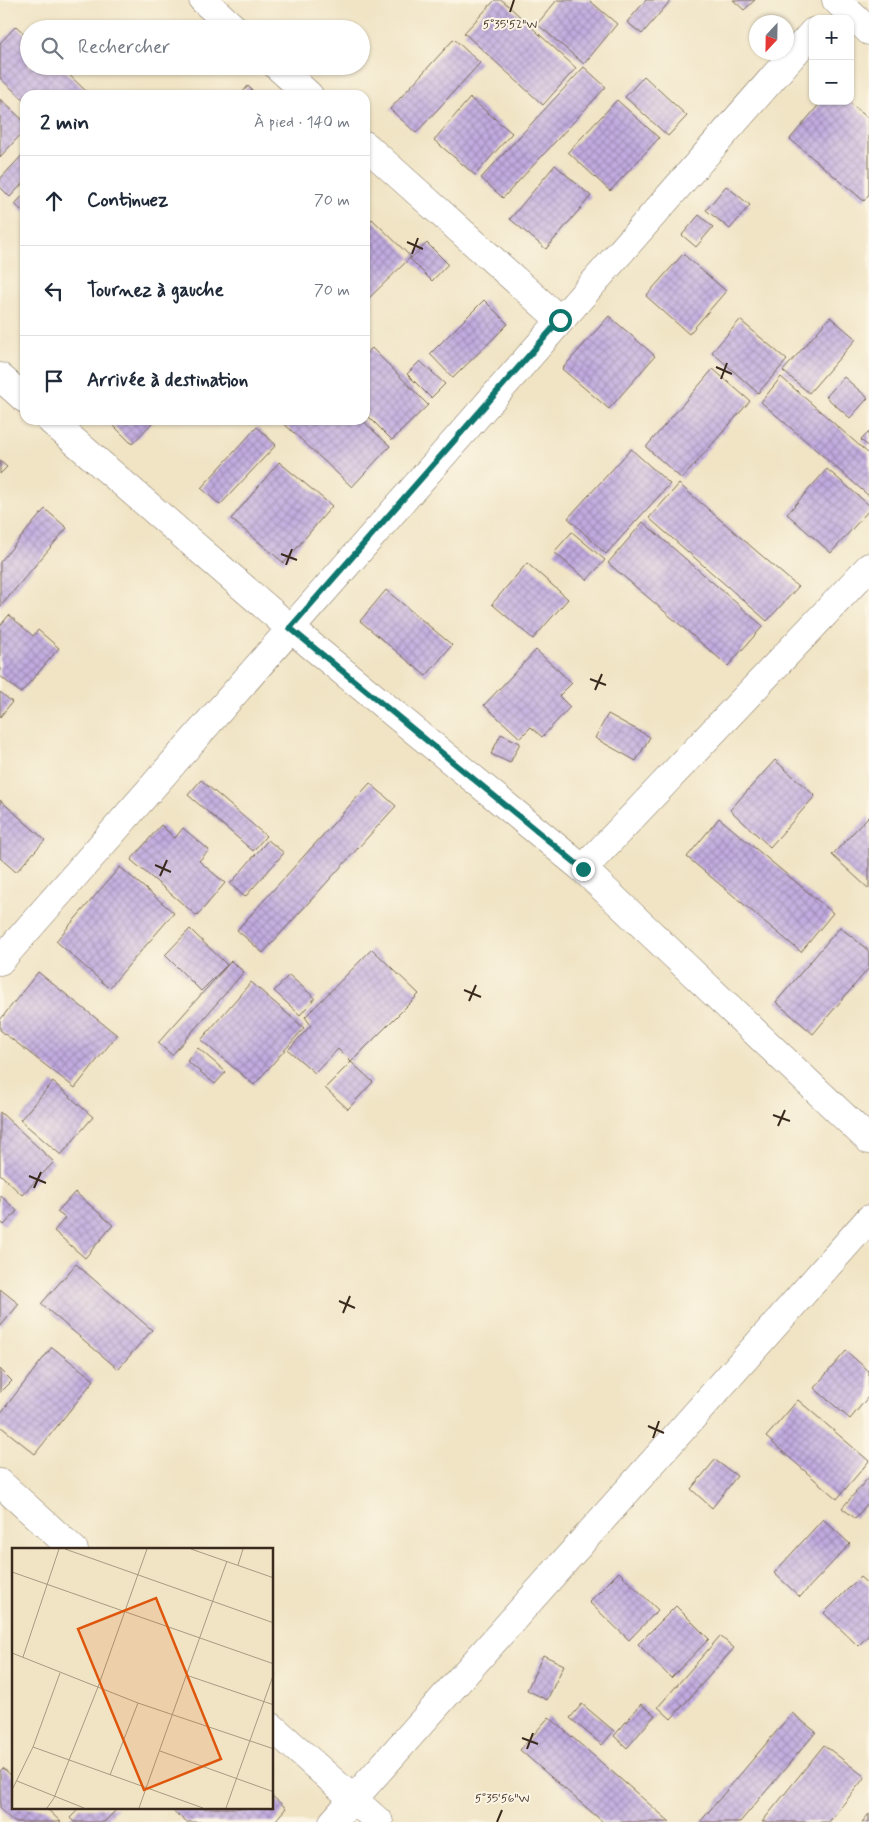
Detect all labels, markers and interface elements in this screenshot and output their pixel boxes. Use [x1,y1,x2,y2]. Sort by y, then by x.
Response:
north arrow [749,15,794,60]
map controls [809,15,854,105]
button: + [809,15,854,60]
text: 5°35'52"W [483,17,537,33]
search box [20,20,370,75]
icon: search [38,34,66,62]
text: Rechercher [78,35,170,60]
button: − [809,60,854,105]
text: 2 min [40,109,89,137]
text: À pied · 140 m [254,112,350,133]
icon: ahead [40,187,68,215]
text: Continuez [87,188,168,213]
text: 70 m [314,190,350,211]
icon: left [40,277,68,305]
text: Tournez à gauche [87,278,224,303]
text: 70 m [314,280,350,301]
route start [549,309,572,332]
icon: arrive [40,367,68,395]
text: Arrivée à destination [87,368,248,393]
route end [572,858,595,881]
inset map [12,1548,274,1810]
text: 5°35'56"W [475,1791,529,1807]

